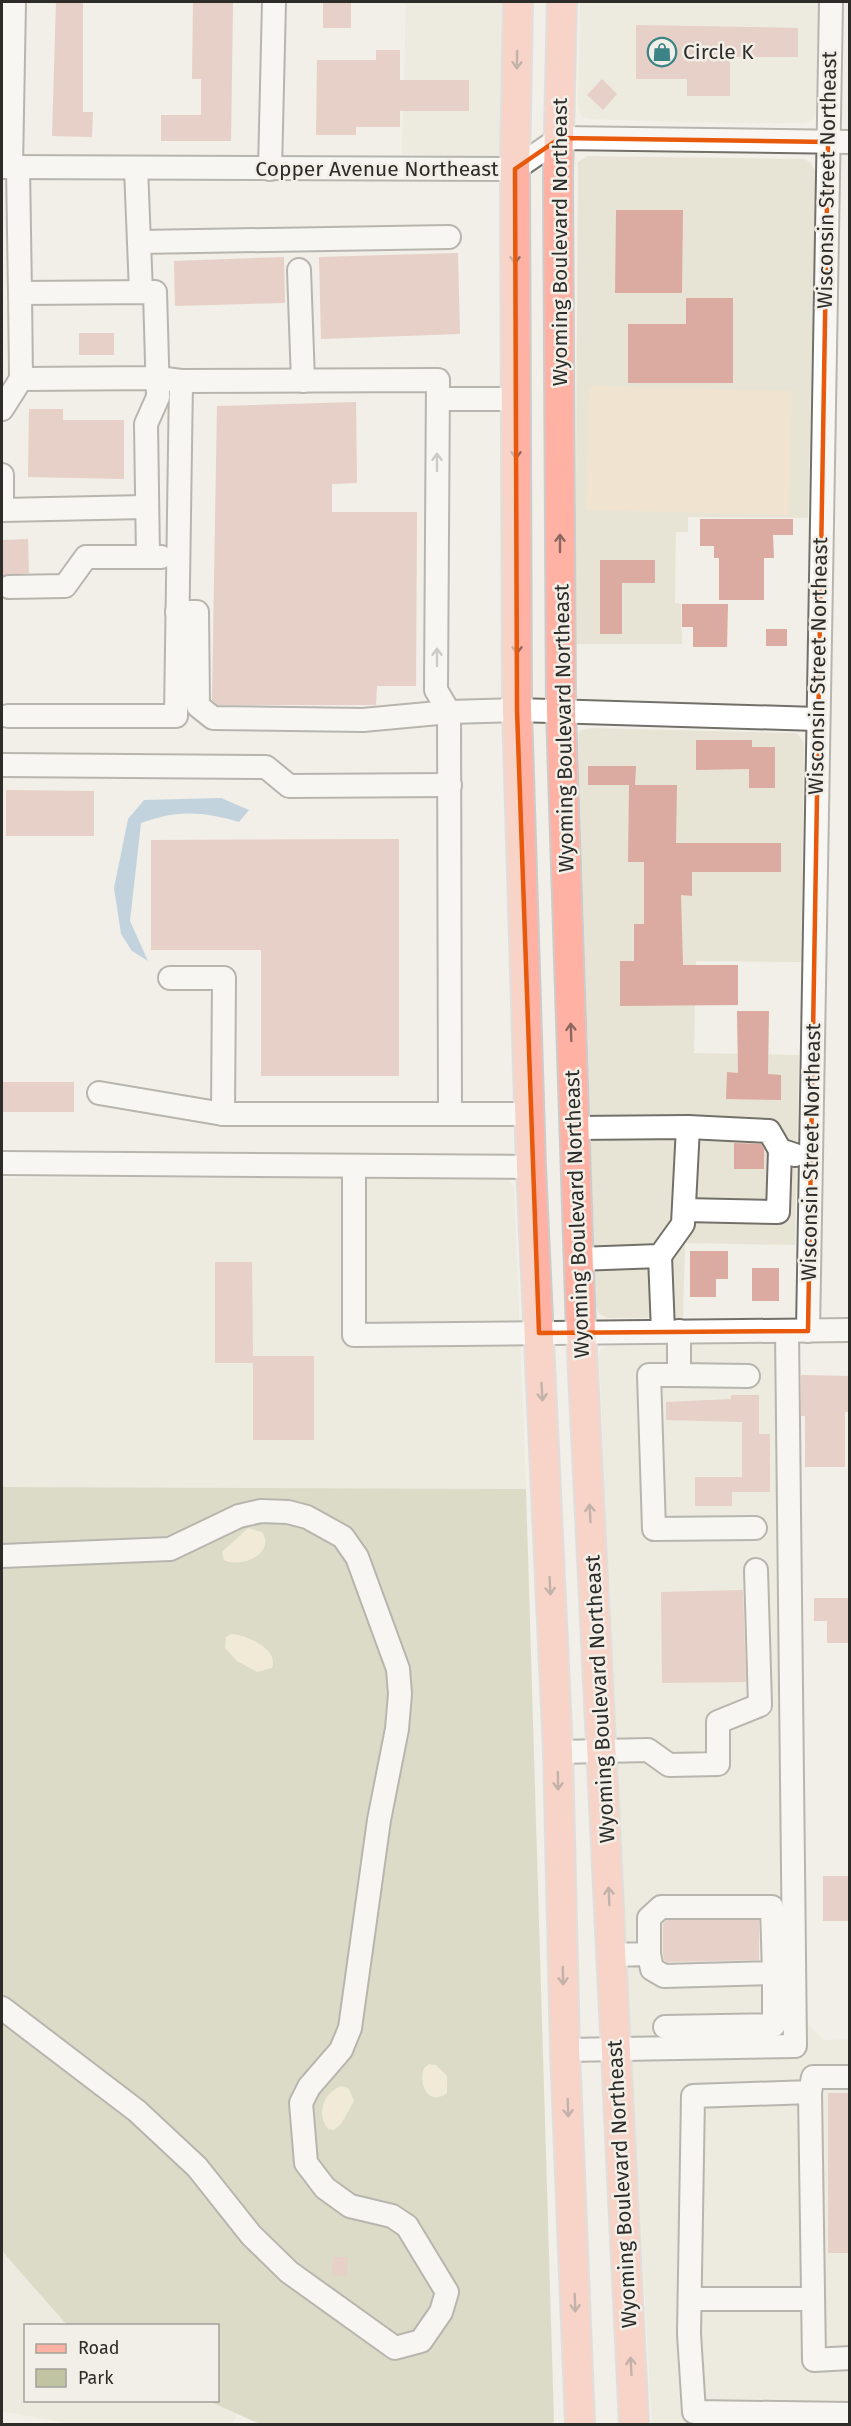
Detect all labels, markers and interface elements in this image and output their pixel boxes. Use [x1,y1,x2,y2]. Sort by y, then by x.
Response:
shop icon: Circle K [646,36,678,68]
place label: Circle K [683,39,754,65]
one-way arrow [511,49,523,69]
street label: Wisconsin Street Northeast [812,50,842,309]
street label: Wyoming Boulevard Northeast [547,97,573,386]
street label: Copper Avenue Northeast [255,156,499,182]
one-way arrow [509,244,521,264]
one-way arrow [510,439,522,459]
one-way arrow [431,452,443,472]
one-way arrow [554,534,566,554]
street label: Wisconsin Street Northeast [803,536,833,795]
street label: Wyoming Boulevard Northeast [548,583,580,873]
one-way arrow [511,634,523,654]
one-way arrow [431,647,442,667]
street label: Wisconsin Street Northeast [796,1022,826,1281]
one-way arrow [566,1023,577,1043]
street label: Wyoming Boulevard Northeast [559,1069,595,1359]
one-way arrow [536,1381,547,1401]
one-way arrow [585,1503,596,1523]
street label: Wyoming Boulevard Northeast [579,1554,621,1844]
one-way arrow [545,1576,556,1596]
one-way arrow [553,1771,564,1791]
one-way arrow [603,1887,614,1907]
one-way arrow [558,1966,569,1986]
street label: Wyoming Boulevard Northeast [601,2039,643,2329]
one-way arrow [562,2097,573,2117]
one-way arrow [570,2292,581,2312]
legend [24,2324,219,2402]
text: Road [78,2337,120,2359]
one-way arrow [626,2357,637,2377]
text: Park [78,2367,114,2389]

